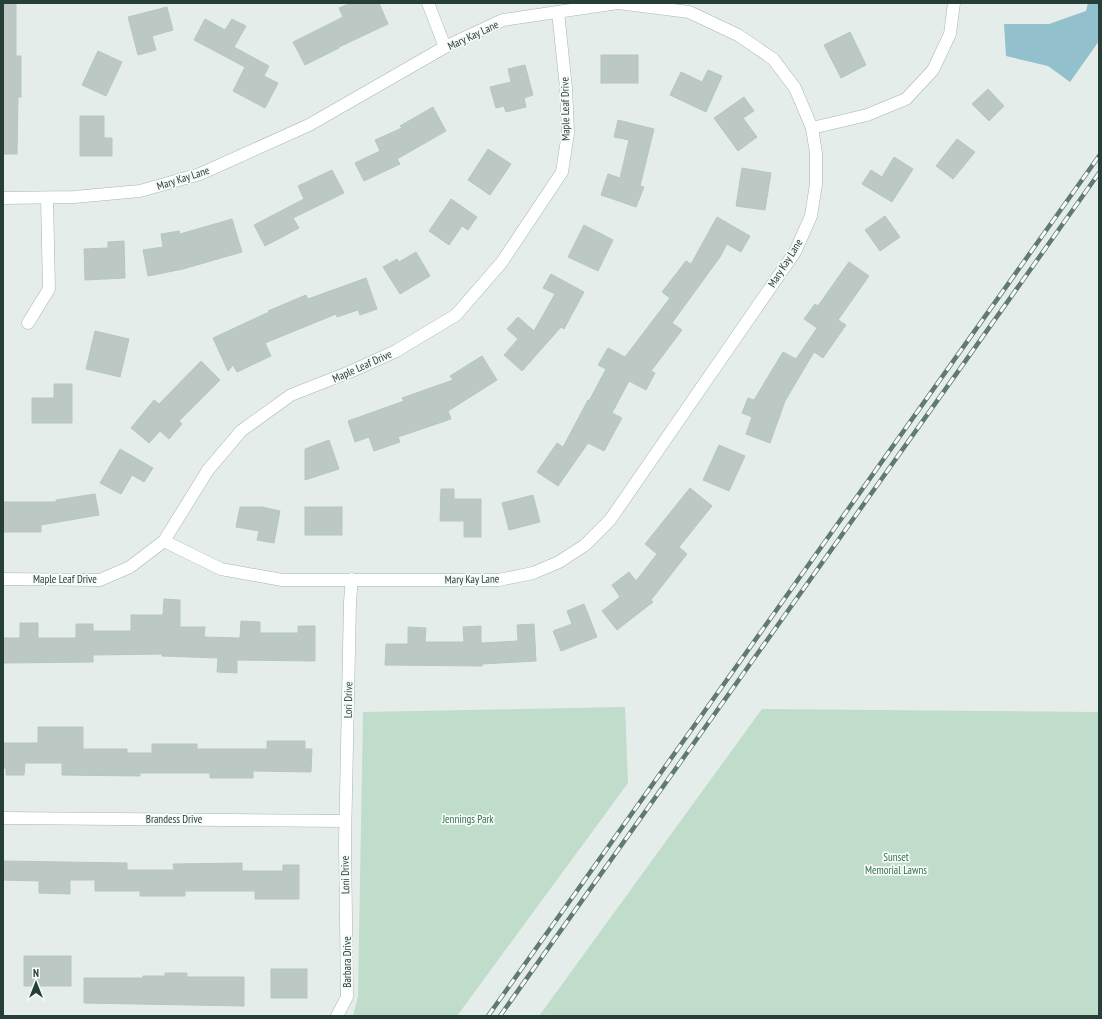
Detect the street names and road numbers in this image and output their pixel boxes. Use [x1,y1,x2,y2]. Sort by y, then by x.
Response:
street label: Mary Kay Lane [445,17,501,53]
street label: Maple Leaf Drive [557,77,573,141]
street label: Mary Kay Lane [155,163,212,193]
street label: Mary Kay Lane [765,236,806,290]
street label: Maple Leaf Drive [330,346,394,385]
street label: Maple Leaf Drive [33,572,97,586]
street label: Mary Kay Lane [445,572,500,586]
street label: Lori Drive [341,681,355,718]
street label: Brandess Drive [146,812,203,826]
street label: Loni Drive [338,855,352,894]
street label: Barbara Drive [340,936,354,988]

